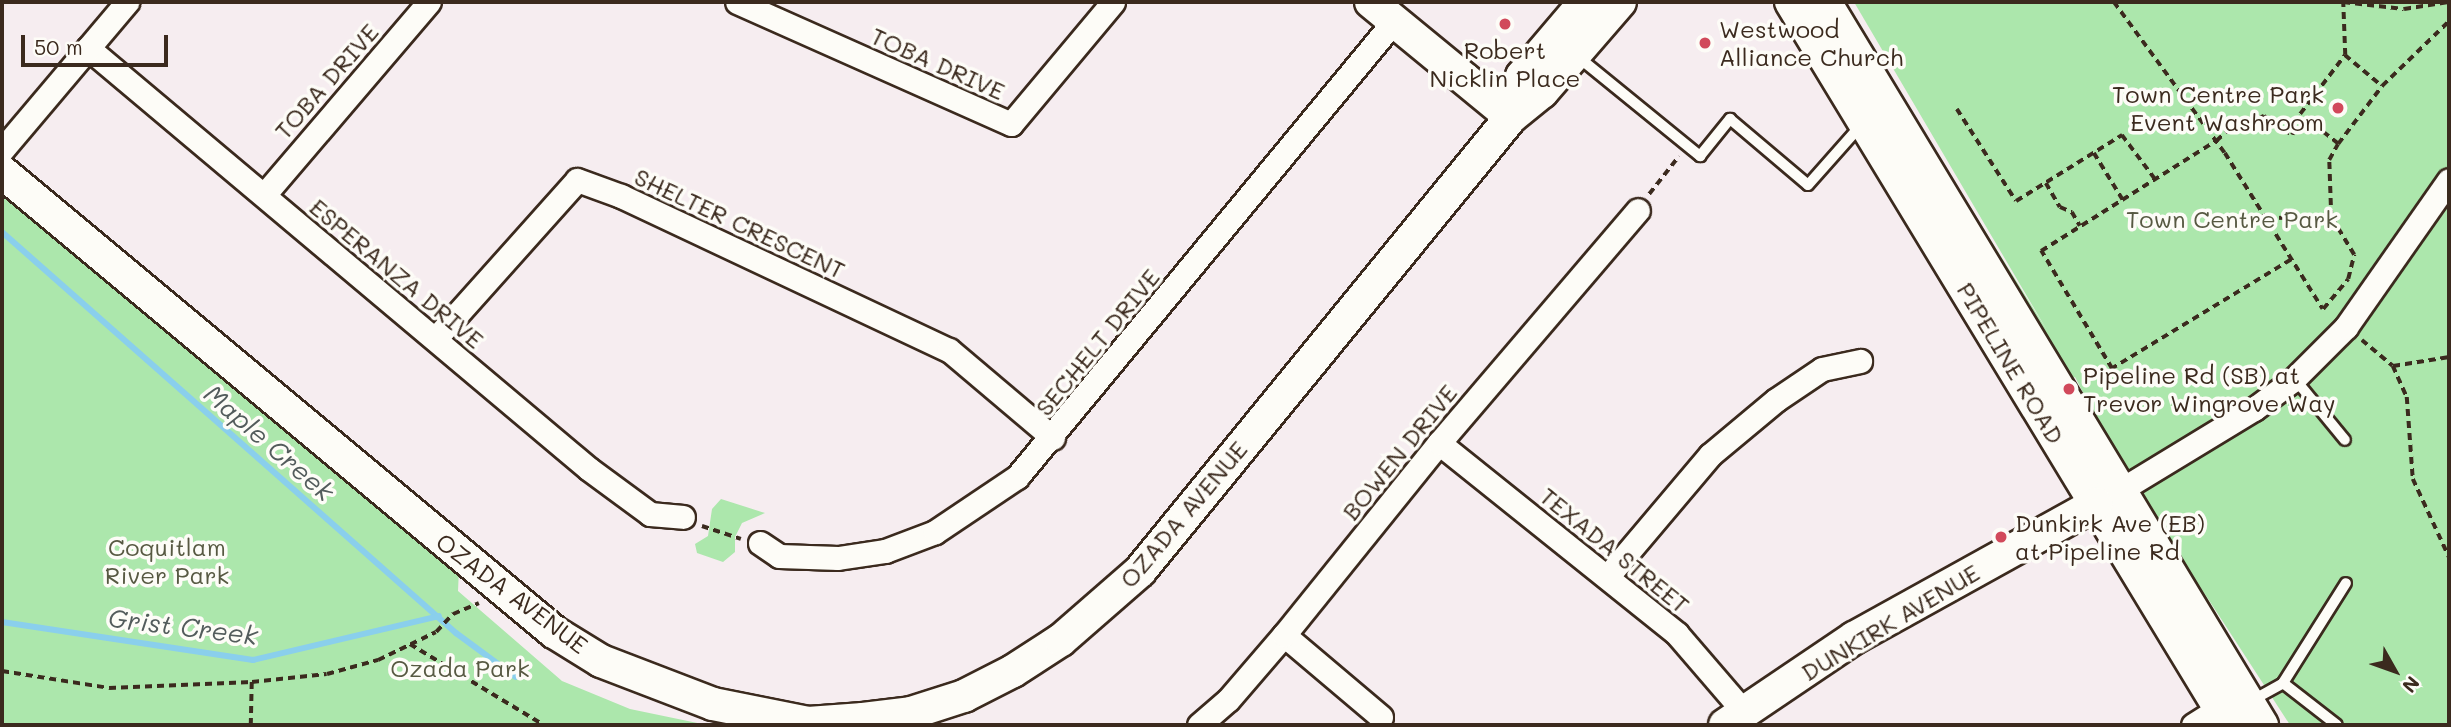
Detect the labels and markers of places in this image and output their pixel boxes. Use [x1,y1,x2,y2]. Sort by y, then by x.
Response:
place label: Westwood Alliance Church [1719,15,1903,71]
marker: Robert Nicklin Place [1497,16,1513,32]
marker: Westwood Alliance Church [1697,35,1713,51]
place label: Robert Nicklin Place [1430,36,1580,92]
place label: Town Centre Park Event Washroom [2112,80,2324,136]
marker: Town Centre Park Event Washroom [2330,100,2346,116]
place label: Pipeline Rd (SB) at Trevor Wingrove Way [2083,361,2336,417]
marker: Pipeline Rd (SB) at Trevor Wingrove Way [2061,381,2077,397]
place label: Dunkirk Ave (EB) at Pipeline Rd [2015,509,2205,565]
marker: Dunkirk Ave (EB) at Pipeline Rd [1993,529,2009,545]

